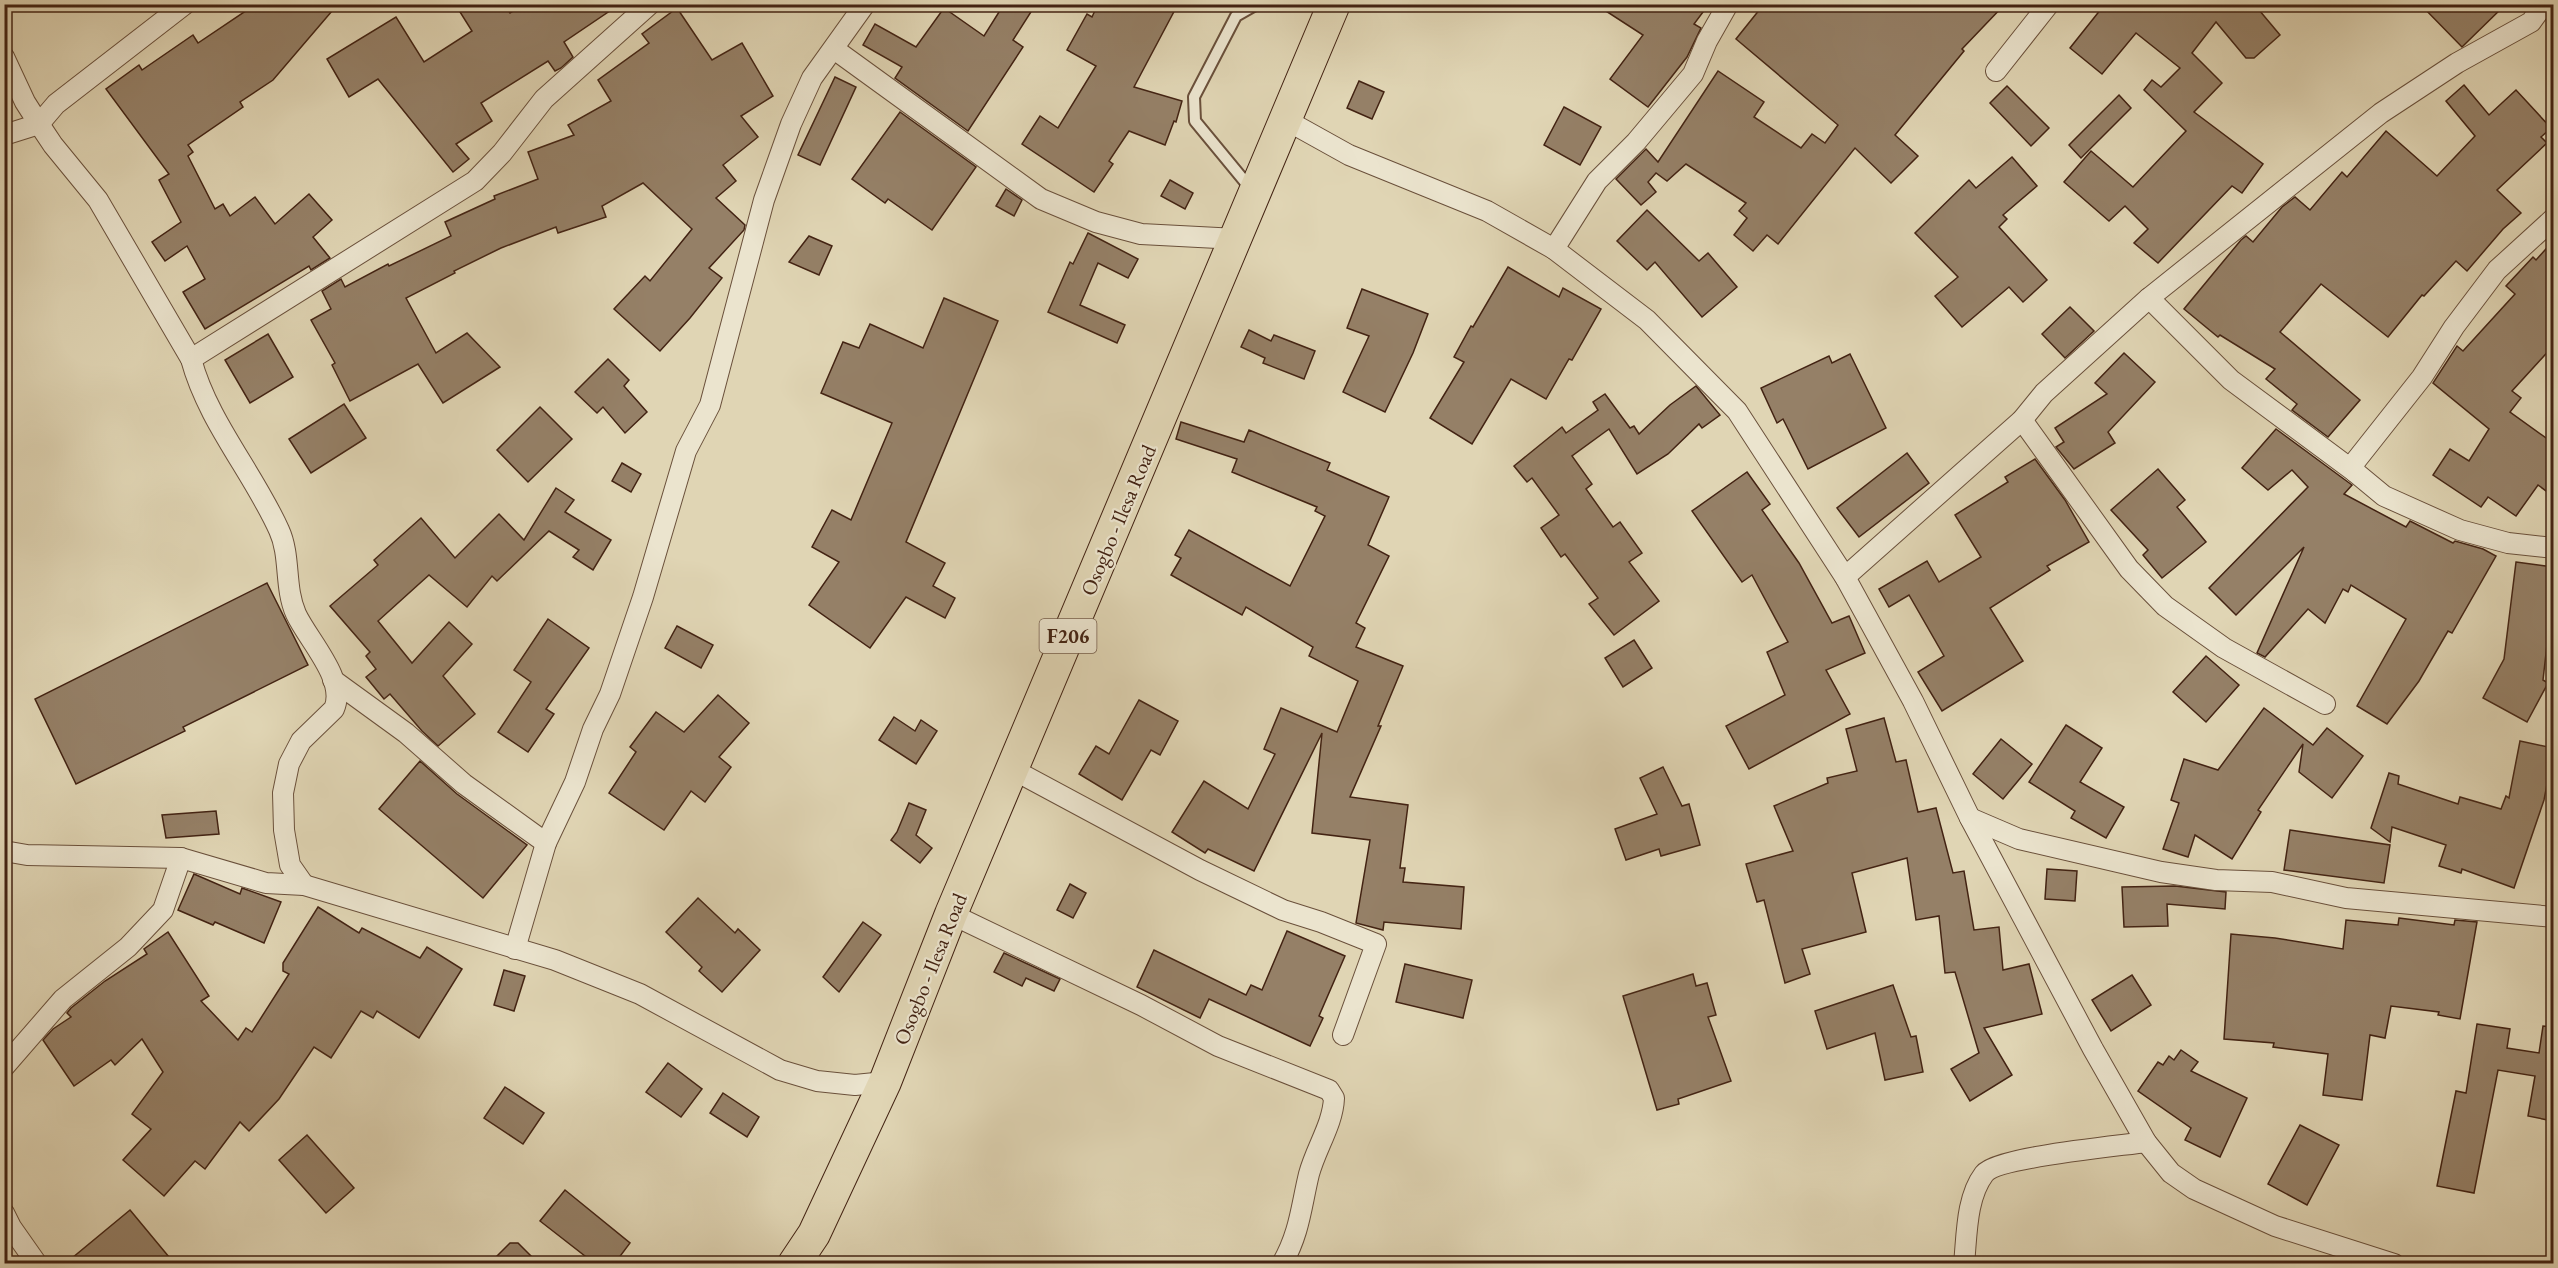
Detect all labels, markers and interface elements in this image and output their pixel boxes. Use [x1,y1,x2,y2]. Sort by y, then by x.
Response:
street label: Osogbo - Ilesa Road [1074,440,1162,600]
road number: F206 [1040,619,1096,653]
street label: Osogbo - Ilesa Road [887,889,973,1049]

